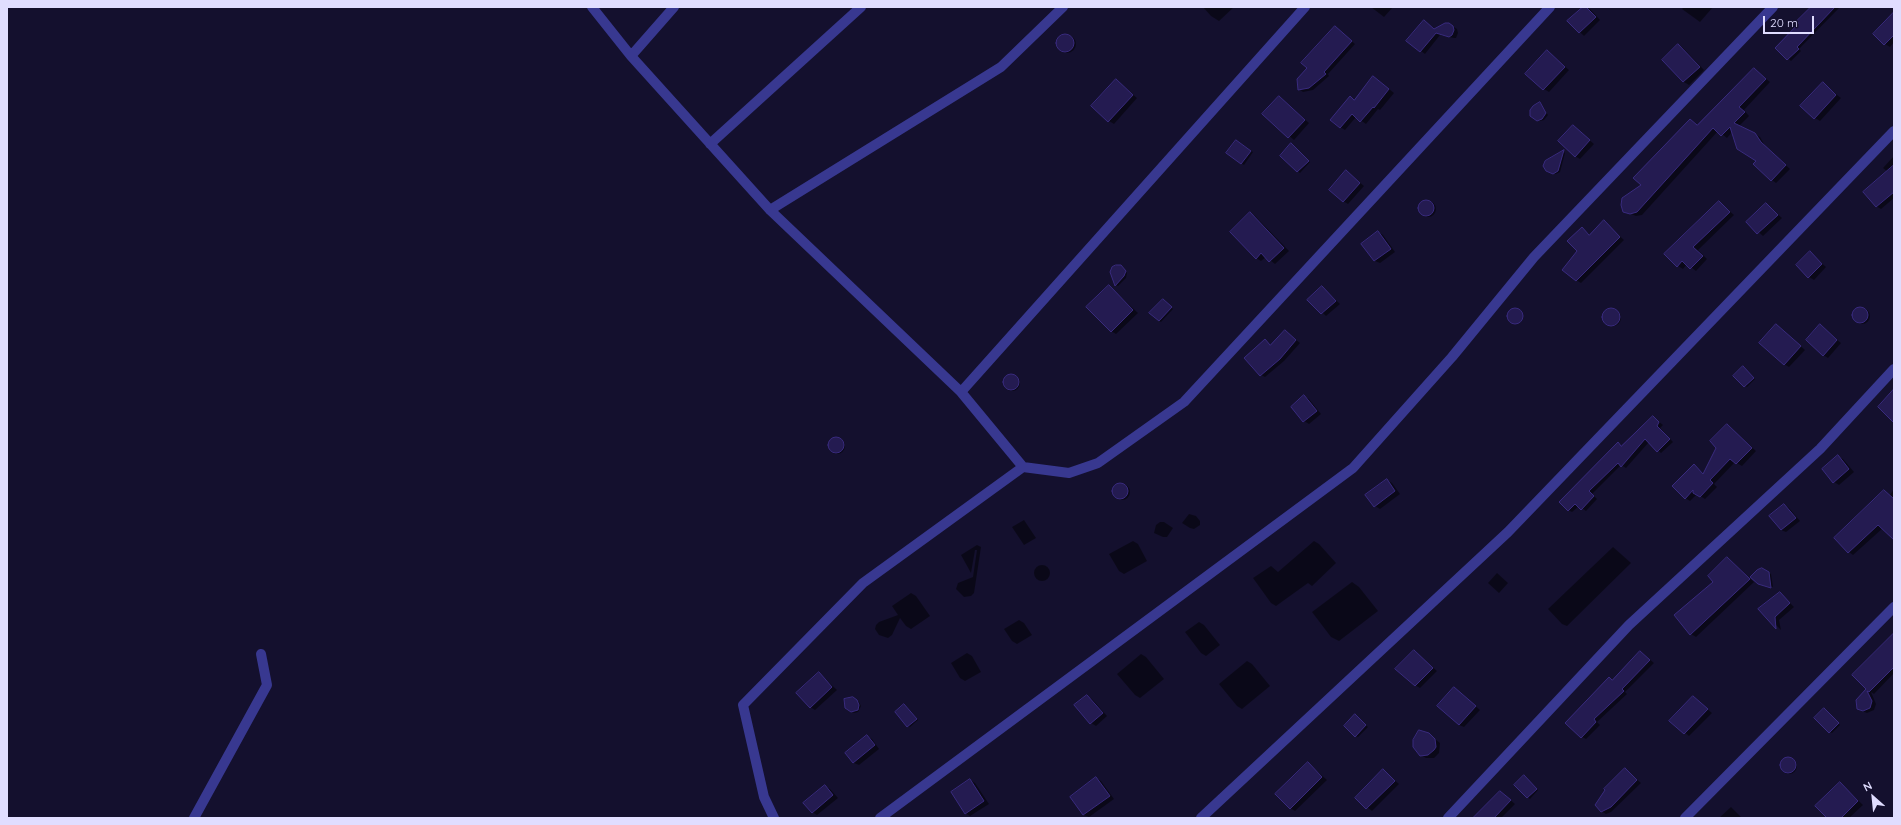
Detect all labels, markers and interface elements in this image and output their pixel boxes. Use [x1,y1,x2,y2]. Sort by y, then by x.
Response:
scale bar [1765,8,1816,34]
text: 20 m [1770,15,1798,30]
north arrow [1853,777,1893,817]
text: N [1861,778,1874,794]

